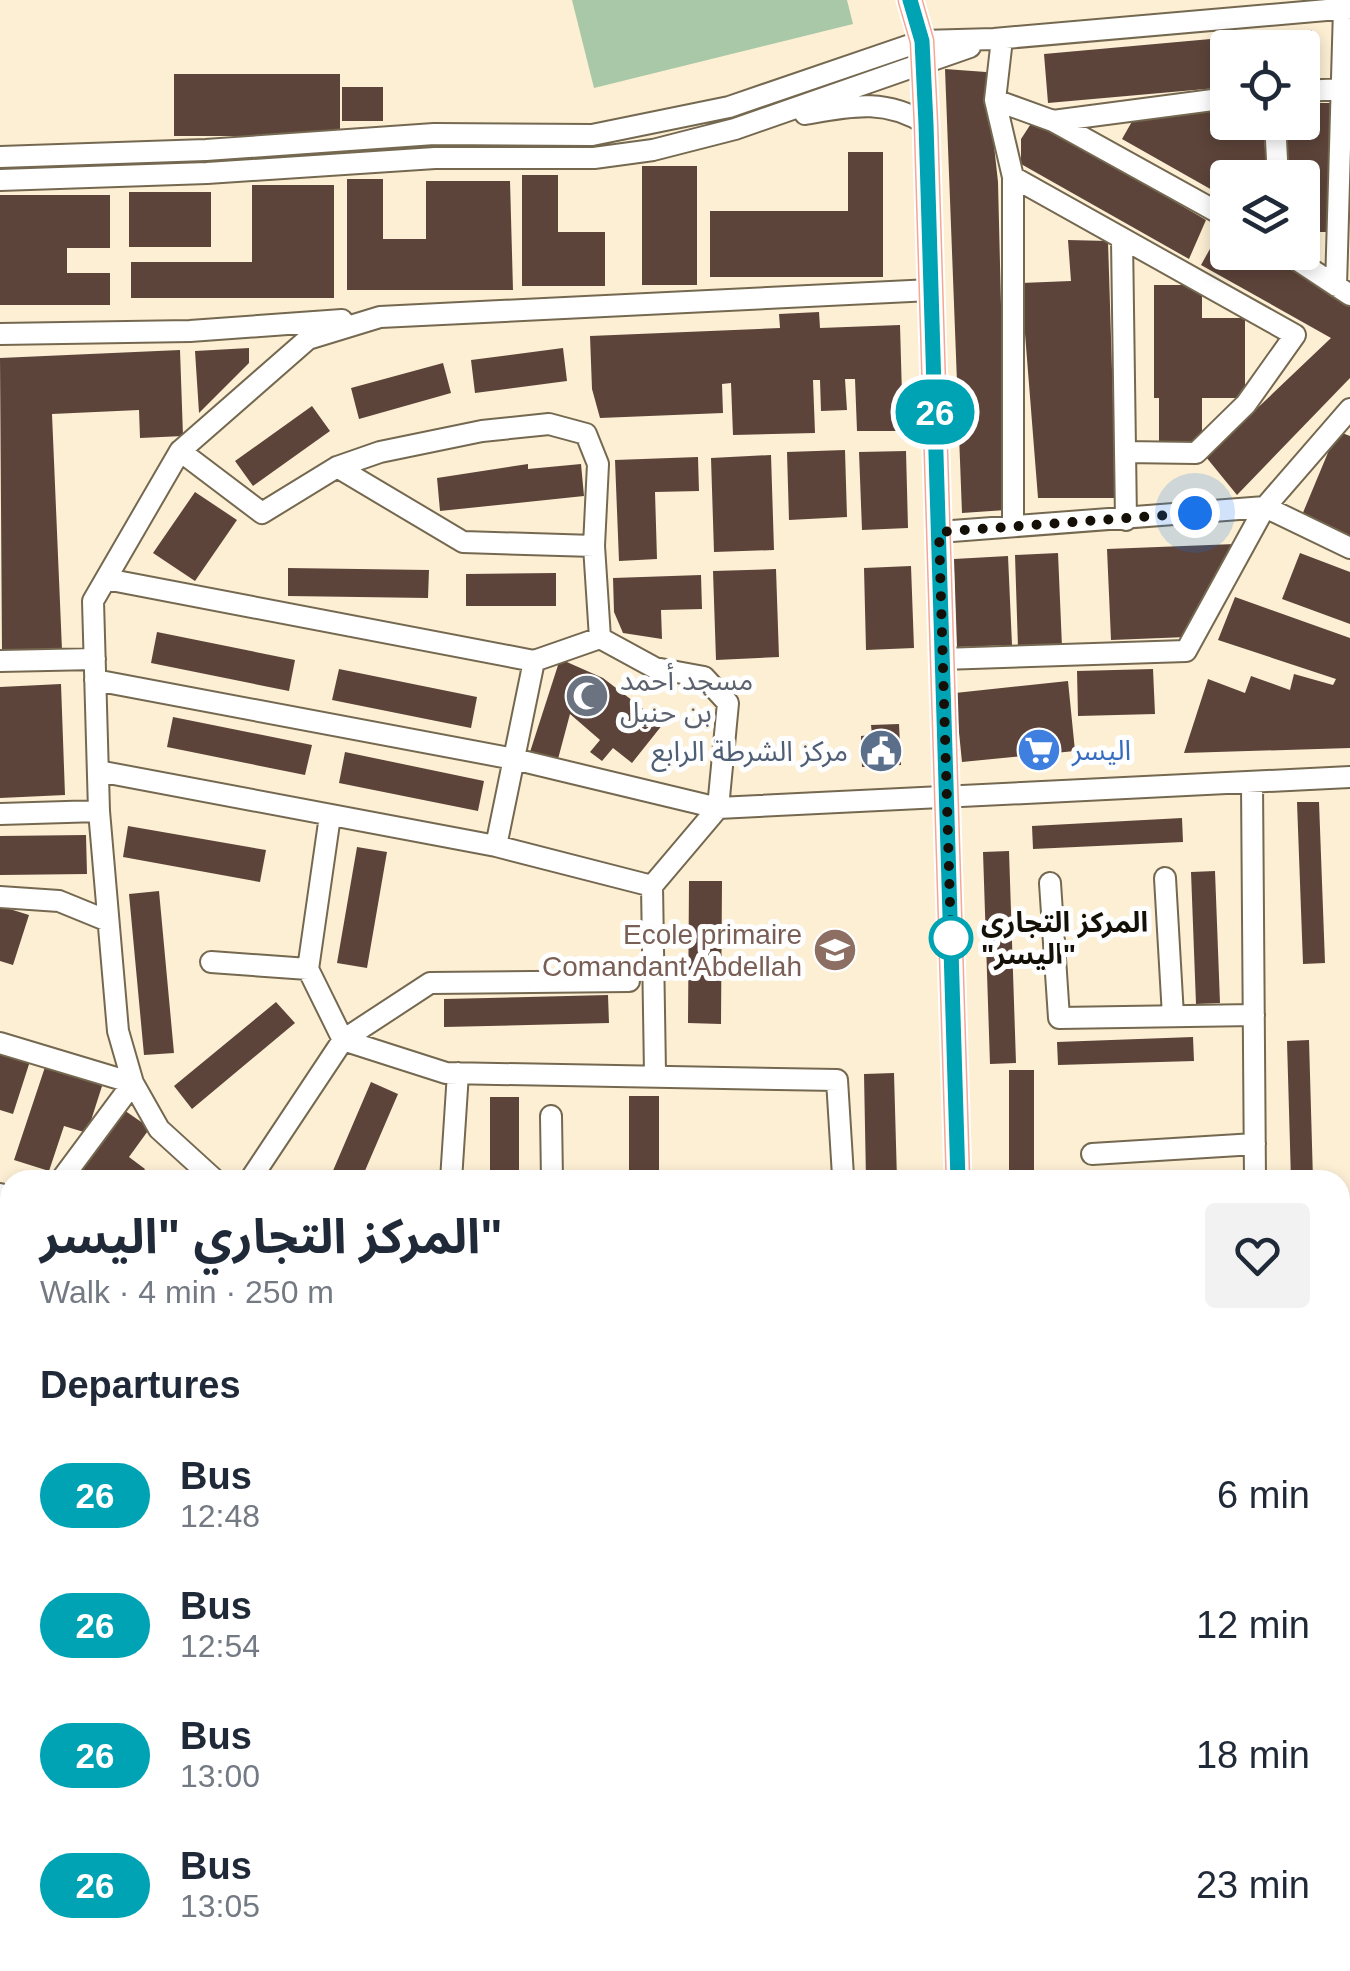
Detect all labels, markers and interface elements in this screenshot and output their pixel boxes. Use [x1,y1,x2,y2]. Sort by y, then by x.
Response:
map controls [1210,30,1320,270]
button: locate [1210,30,1320,140]
button: layers [1210,160,1320,270]
line badge: 26 [890,380,980,444]
text: 26 [916,393,954,432]
your location [1170,488,1220,538]
place label: مسجد أحمد بن حنبل [620,662,753,729]
mosque icon: مسجد أحمد بن حنبل [564,673,610,719]
supermarket icon: اليسر [1016,727,1062,773]
public building icon: مركز الشرطة الرابع [858,728,904,774]
place label: اليسر [1071,735,1131,767]
place label: مركز الشرطة الرابع [651,736,848,772]
place label: المركز التجاري "اليسر" [981,907,1148,971]
marker: المركز التجاري "اليسر" [930,917,972,959]
place label: Ecole primaire Comandant Abdellah [542,919,802,982]
school or university icon: Ecole primaire Comandant Abdellah [812,927,858,973]
button: heart [1205,1203,1310,1308]
text: المركز التجاري "اليسر" [40,1210,503,1263]
text: Walk · 4 min · 250 m [40,1274,334,1310]
text: Departures [40,1364,241,1406]
text: Bus [180,1455,252,1497]
text: 6 min [1217,1474,1310,1516]
text: 26 [76,1476,114,1515]
text: 12:48 [180,1498,260,1534]
text: Bus [180,1585,252,1627]
text: 12 min [1196,1604,1310,1646]
text: 26 [76,1606,114,1645]
text: 12:54 [180,1628,260,1664]
text: Bus [180,1715,252,1757]
text: 18 min [1196,1734,1310,1776]
text: 26 [76,1736,114,1775]
text: 13:00 [180,1758,260,1794]
text: Bus [180,1845,252,1887]
text: 23 min [1196,1864,1310,1906]
text: 26 [76,1866,114,1905]
text: 13:05 [180,1888,260,1924]

